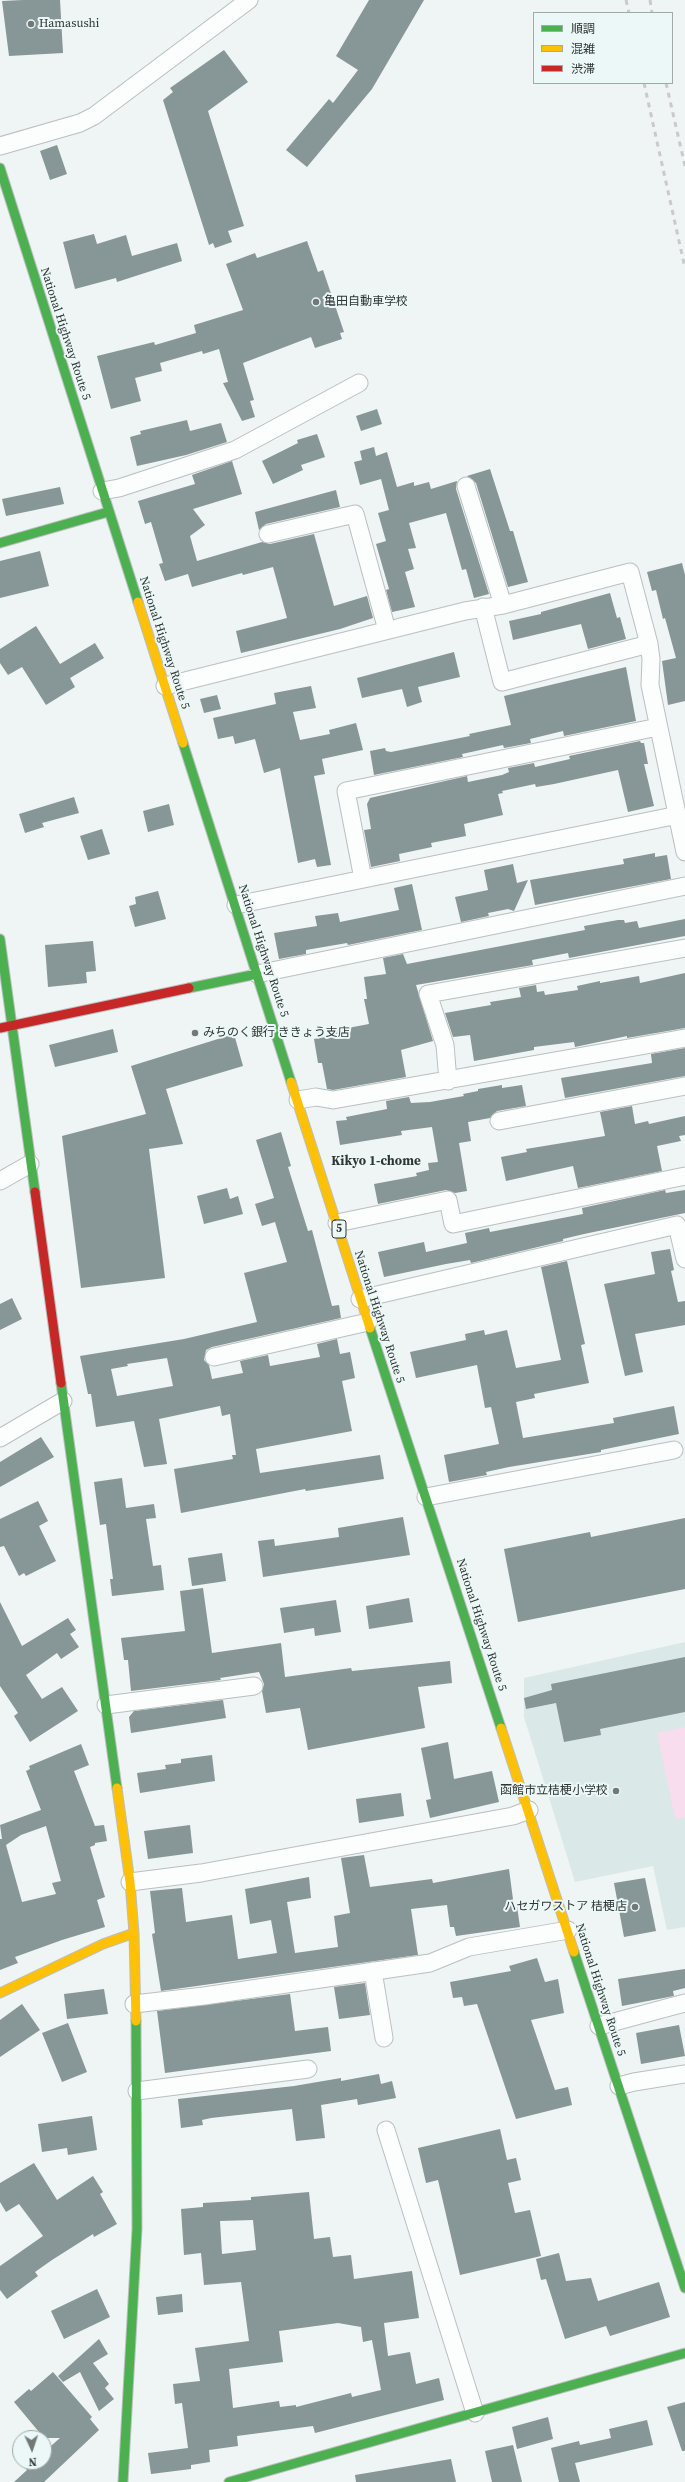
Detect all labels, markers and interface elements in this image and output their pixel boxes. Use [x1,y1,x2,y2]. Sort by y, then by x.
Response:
legend [533,12,673,84]
place label: Hamasushi [39,17,99,31]
marker: Hamasushi [26,19,36,29]
text: 順調 [571,21,595,37]
text: 混雑 [571,41,595,57]
text: 渋滞 [571,61,595,77]
street label: National Highway Route 5 [37,266,93,402]
place label: 亀田自動車学校 [324,295,408,309]
marker: 亀田自動車学校 [311,297,321,307]
street label: National Highway Route 5 [136,575,192,711]
street label: National Highway Route 5 [235,883,291,1019]
place label: みちのく銀行 ききょう支店 [203,1026,350,1040]
marker: みちのく銀行 ききょう支店 [190,1028,200,1038]
district label: Kikyo 1-chome [331,1154,421,1170]
road number: 5 [332,1220,346,1238]
street label: National Highway Route 5 [351,1249,407,1385]
street label: National Highway Route 5 [453,1557,509,1693]
place label: 函館市立桔梗小学校 [500,1784,608,1798]
marker: 函館市立桔梗小学校 [611,1786,621,1796]
place label: ハセガワストア 桔梗店 [504,1900,627,1914]
marker: ハセガワストア 桔梗店 [630,1902,640,1912]
street label: National Highway Route 5 [572,1922,628,2058]
north arrow [12,2430,52,2470]
text: N [28,2454,37,2469]

